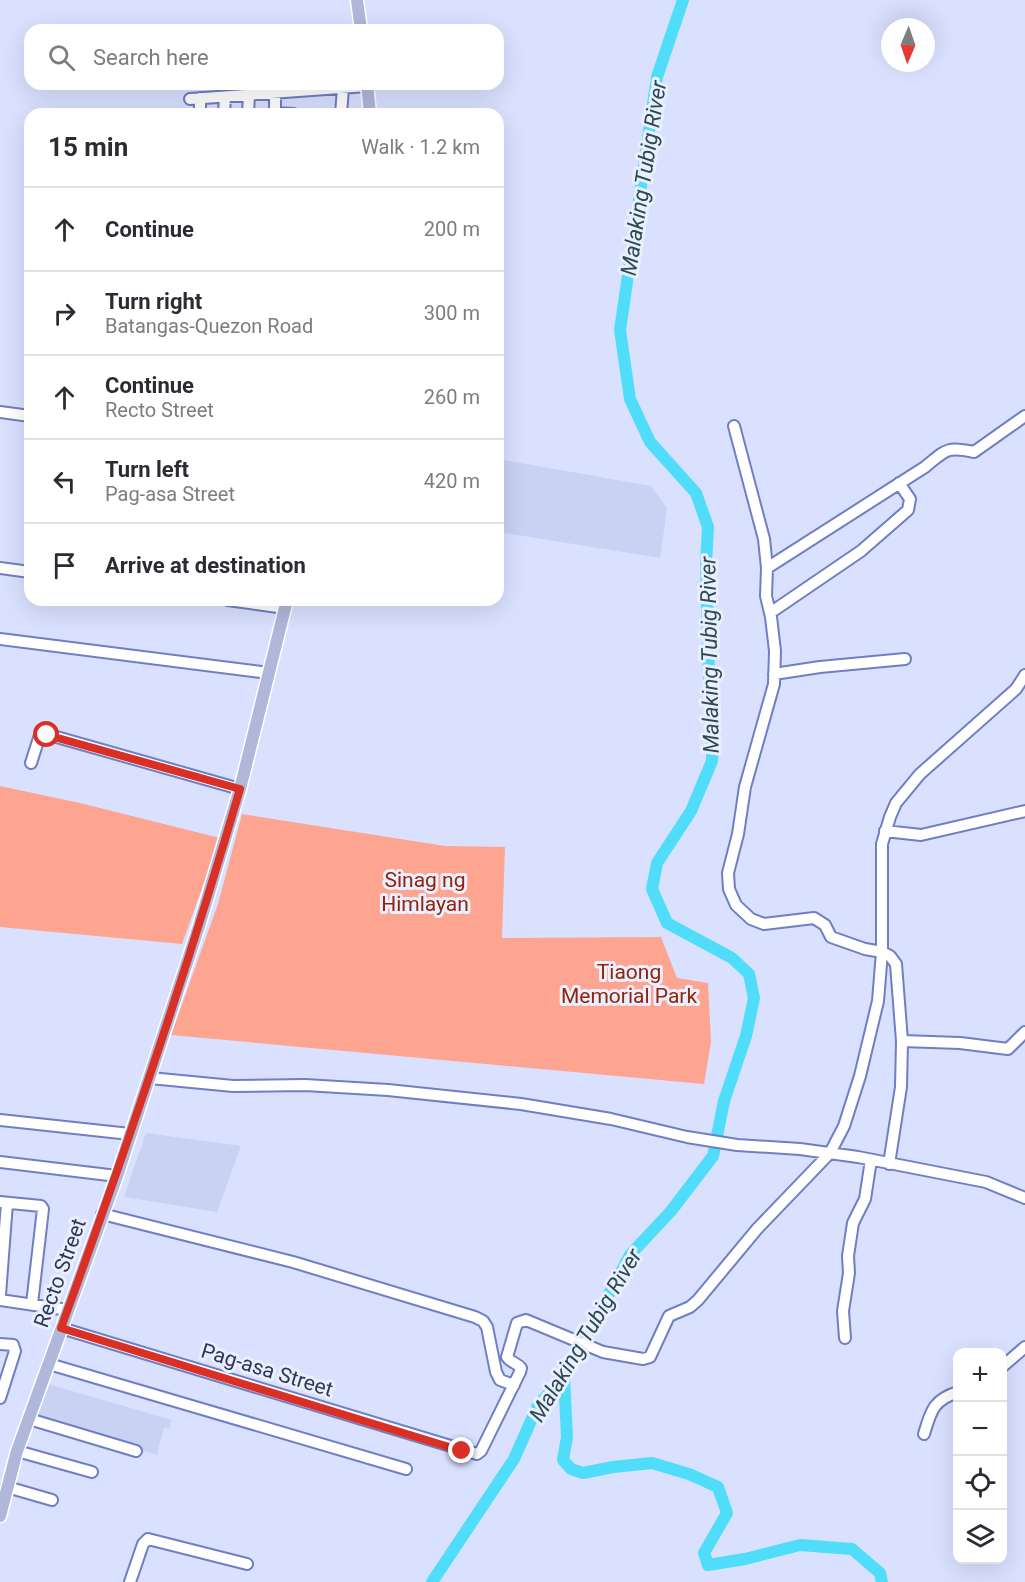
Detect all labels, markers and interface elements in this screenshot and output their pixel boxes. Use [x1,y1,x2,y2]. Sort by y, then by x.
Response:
north arrow [881,18,935,72]
search box [24,24,504,90]
icon: search [45,41,78,74]
text: Search here [93,45,209,70]
water label: Malaking Tubig River [616,78,671,277]
text: 15 min [48,132,128,162]
text: Walk · 1.2 km [361,135,480,159]
icon: ahead [48,213,81,246]
text: Continue [105,217,194,242]
text: 200 m [424,217,480,241]
text: Turn right [105,289,202,314]
icon: right [48,297,81,330]
text: 300 m [424,301,480,325]
text: Batangas-Quezon Road [105,314,313,338]
text: Continue [105,373,194,398]
icon: ahead [48,381,81,414]
text: 260 m [424,385,480,409]
text: Recto Street [105,398,214,422]
text: Turn left [105,457,189,482]
icon: left [48,465,81,498]
text: 420 m [424,469,480,493]
text: Pag-asa Street [105,482,235,506]
icon: arrive [48,549,81,582]
text: Arrive at destination [105,553,306,578]
water label: Malaking Tubig River [695,556,724,754]
route start [33,721,59,747]
park label: Sinag ng Himlayan [381,868,469,916]
park label: Tiaong Memorial Park [561,960,697,1008]
street label: Recto Street [29,1215,91,1331]
water label: Malaking Tubig River [524,1244,647,1426]
street label: Pag-asa Street [198,1339,336,1401]
map controls [953,1348,1007,1564]
button: + [953,1348,1007,1402]
button: − [953,1402,1007,1456]
route end [448,1437,474,1463]
button: locate [953,1456,1007,1510]
button: layers [953,1510,1007,1564]

